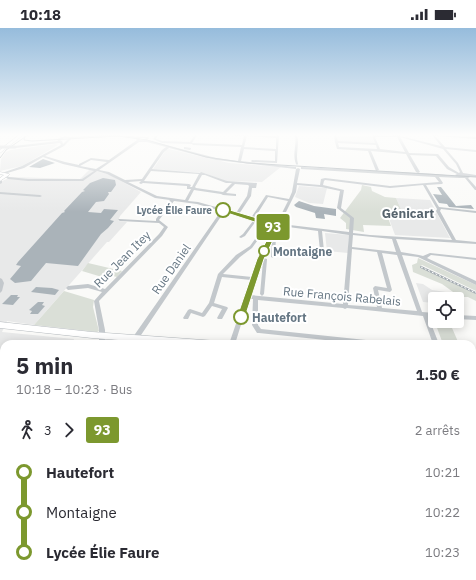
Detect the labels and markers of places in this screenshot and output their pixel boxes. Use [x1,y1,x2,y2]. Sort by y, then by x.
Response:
place label: Lycée Élie Faure [136,202,212,217]
marker: Lycée Élie Faure [215,202,231,218]
place label: Montaigne [273,244,332,259]
marker: Montaigne [258,245,270,257]
marker: Hautefort [233,309,249,325]
place label: Hautefort [252,310,307,325]

